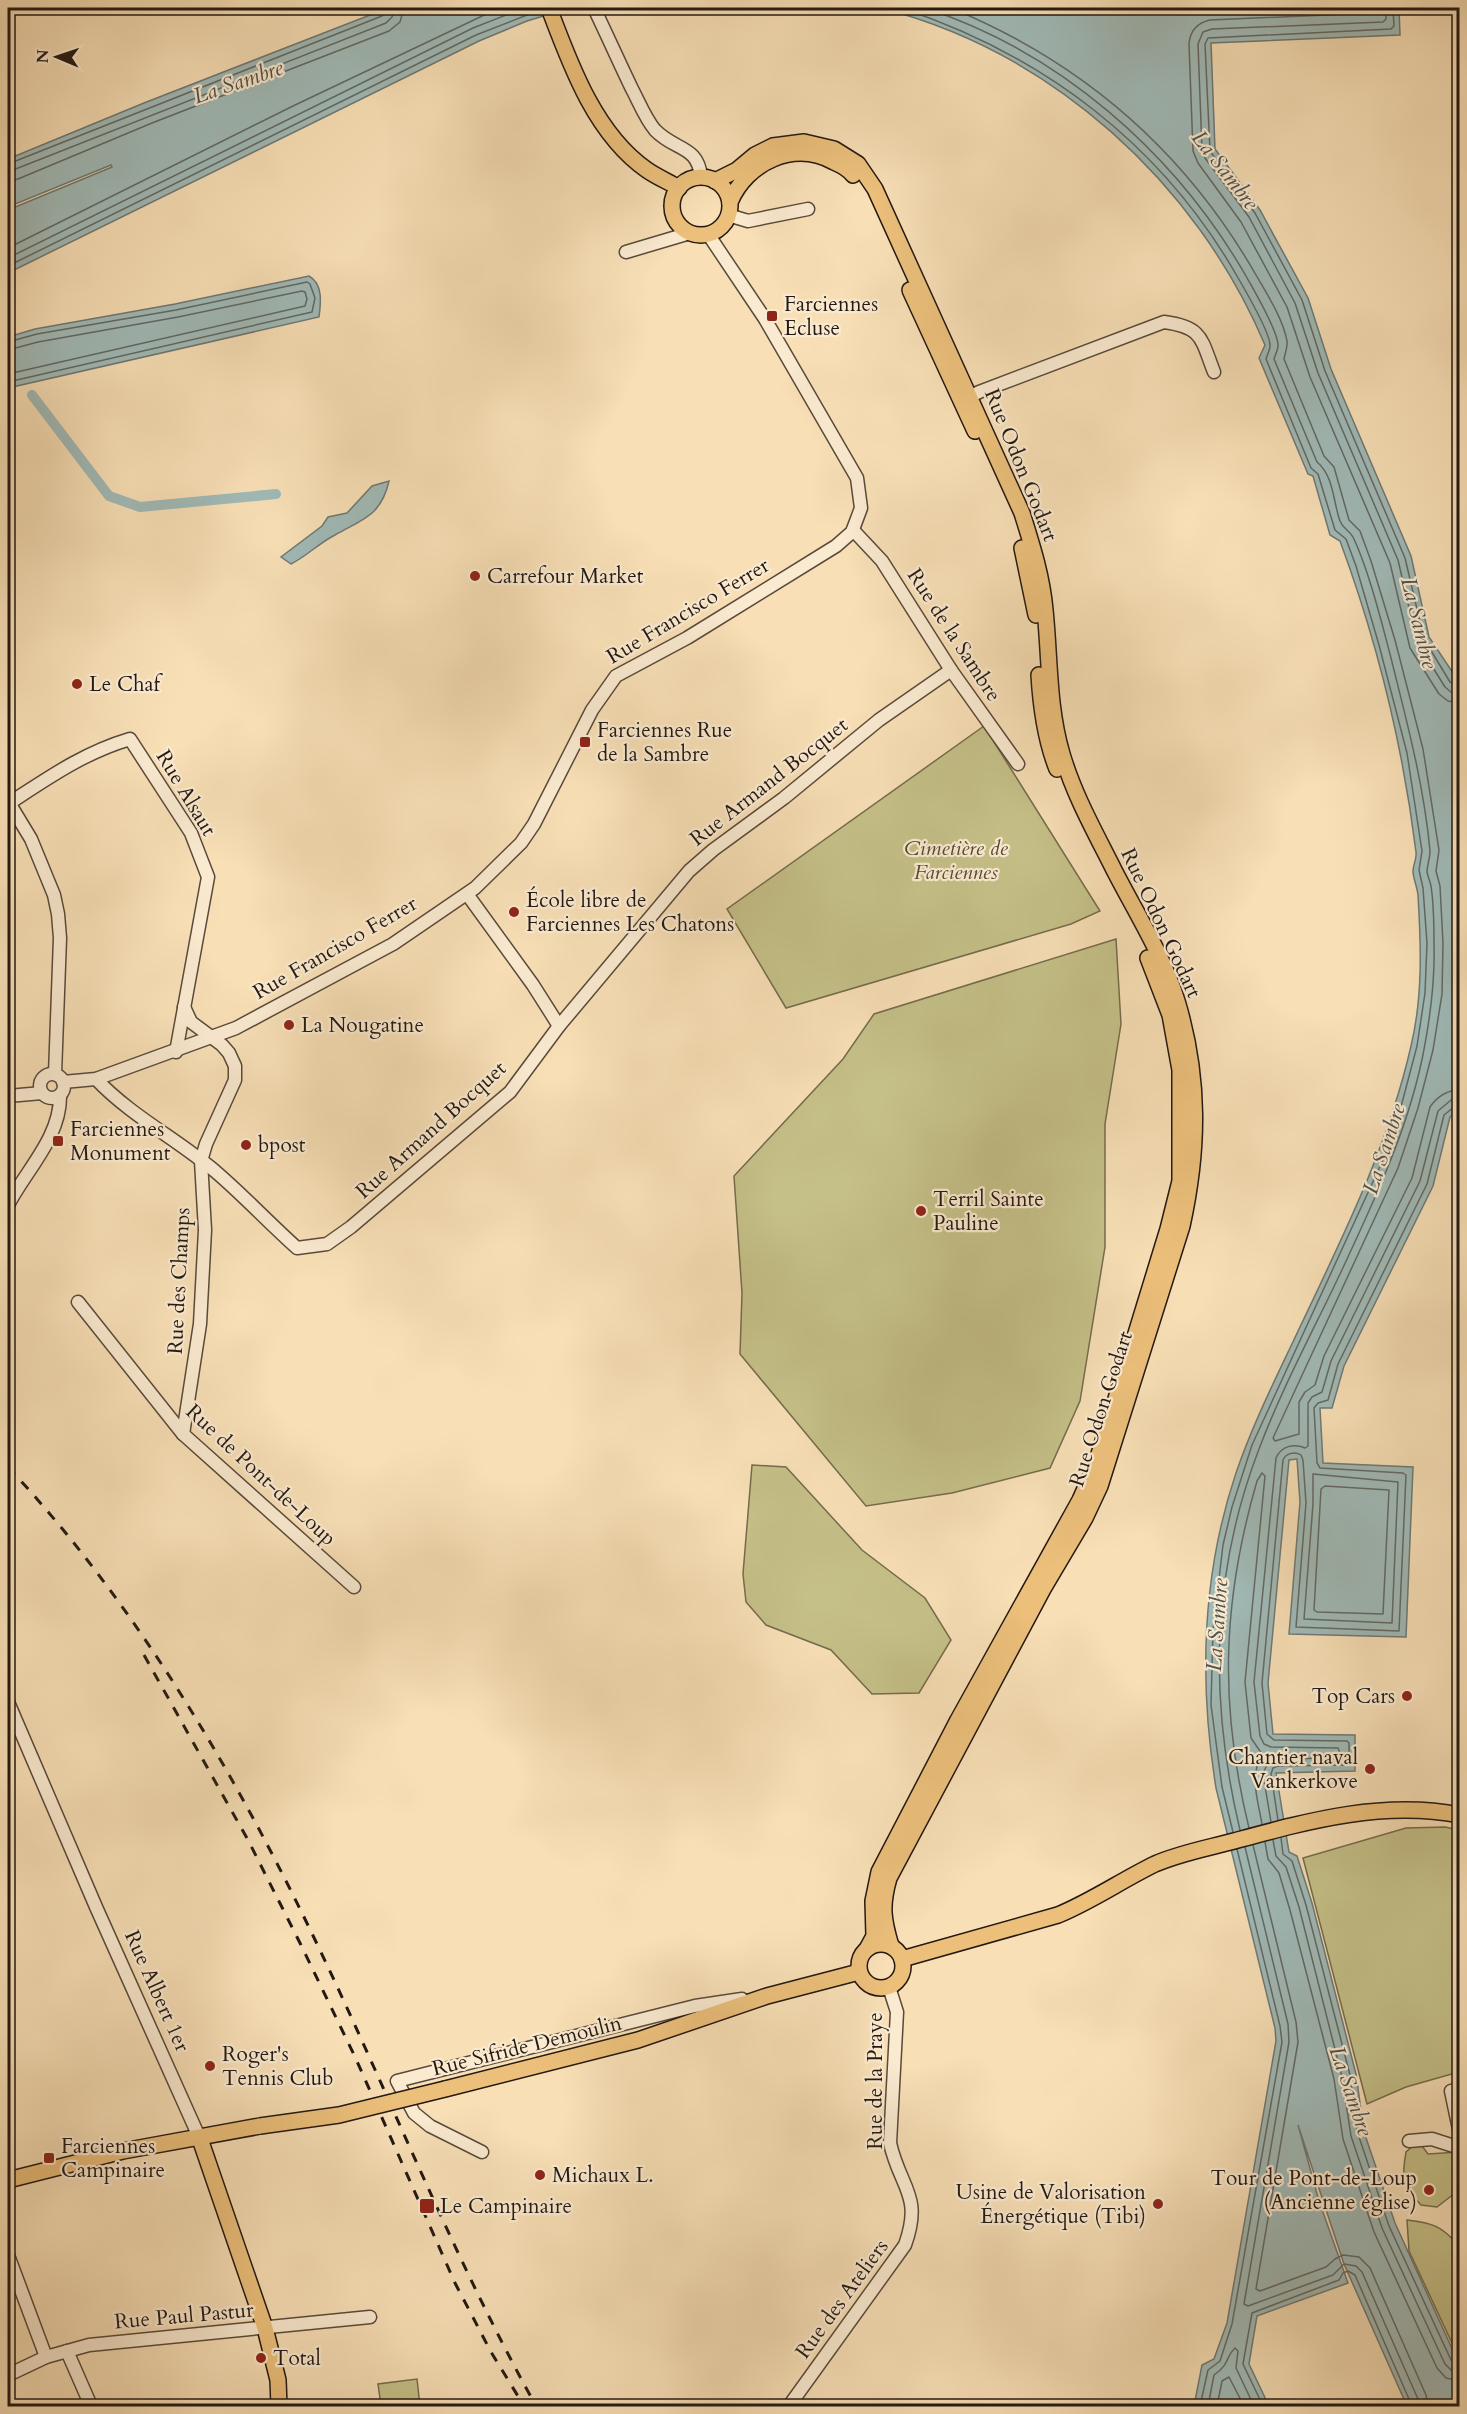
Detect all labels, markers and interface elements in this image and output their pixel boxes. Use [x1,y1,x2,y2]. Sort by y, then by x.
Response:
north arrow [27,27,87,87]
text: N [32,49,54,64]
water label: La Sambre [189,52,288,111]
water label: La Sambre [1184,124,1266,216]
place label: Farciennes Ecluse [784,290,878,343]
marker: Farciennes Ecluse [765,309,779,323]
street label: Rue Odon Godart [977,384,1065,546]
street label: Rue Francisco Ferrer [601,551,775,671]
place label: Carrefour Market [487,562,644,591]
street label: Rue de la Sambre [900,563,1008,707]
marker: Carrefour Market [468,569,482,583]
water label: La Sambre [1393,574,1445,672]
place label: Le Chaf [89,670,164,699]
marker: Le Chaf [70,677,84,691]
street label: Rue Armand Bocquet [684,711,854,853]
place label: Farciennes Rue de la Sambre [597,716,732,769]
marker: Farciennes Rue de la Sambre [578,735,592,749]
street label: Rue Alsaut [149,744,223,842]
park label: Cimetière de Farciennes [904,834,1009,887]
street label: Rue Odon Godart [1114,843,1209,1003]
place label: École libre de Farciennes Les Chatons [526,886,734,939]
street label: Rue Francisco Ferrer [248,889,423,1007]
marker: École libre de Farciennes Les Chatons [507,905,521,919]
place label: La Nougatine [301,1011,424,1040]
marker: La Nougatine [282,1018,296,1032]
street label: Rue Armand Bocquet [349,1054,513,1206]
water label: La Sambre [1355,1099,1413,1198]
place label: Farciennes Monument [70,1115,171,1168]
place label: bpost [258,1131,306,1160]
marker: Farciennes Monument [51,1134,65,1148]
marker: bpost [239,1138,253,1152]
place label: Terril Sainte Pauline [933,1185,1044,1238]
marker: Terril Sainte Pauline [914,1204,928,1218]
street label: Rue des Champs [161,1207,197,1355]
street label: Rue Odon Godart [1062,1327,1140,1491]
street label: Rue de Pont-de-Loup [179,1398,343,1552]
water label: La Sambre [1199,1577,1235,1673]
place label: Top Cars [1312,1682,1395,1711]
marker: Top Cars [1400,1689,1414,1703]
place label: Chantier naval Vankerkove [1228,1743,1358,1796]
marker: Chantier naval Vankerkove [1363,1762,1377,1776]
street label: Rue Albert 1er [117,1926,197,2057]
street label: Rue Sifride Demoulin [429,2008,625,2084]
street label: Rue de la Praye [861,2012,890,2150]
place label: Roger's Tennis Club [222,2040,334,2093]
water label: La Sambre [1322,2042,1381,2141]
marker: Roger's Tennis Club [203,2059,217,2073]
place label: Farciennes Campinaire [61,2132,165,2185]
marker: Farciennes Campinaire [42,2151,56,2165]
place label: Michaux L. [552,2161,654,2190]
place label: Tour de Pont-de-Loup (Ancienne église) [1211,2164,1417,2217]
marker: Michaux L. [533,2168,547,2182]
place label: Usine de Valorisation Énergétique (Tibi) [956,2178,1146,2231]
marker: Tour de Pont-de-Loup (Ancienne église) [1422,2183,1436,2197]
place label: Le Campinaire [440,2192,572,2221]
marker: Le Campinaire [418,2197,436,2215]
marker: Usine de Valorisation Énergétique (Tibi) [1151,2197,1165,2211]
street label: Rue des Ateliers [789,2233,895,2365]
street label: Rue Paul Pastur [113,2295,255,2337]
place label: Total [273,2344,321,2373]
marker: Total [254,2351,268,2365]

